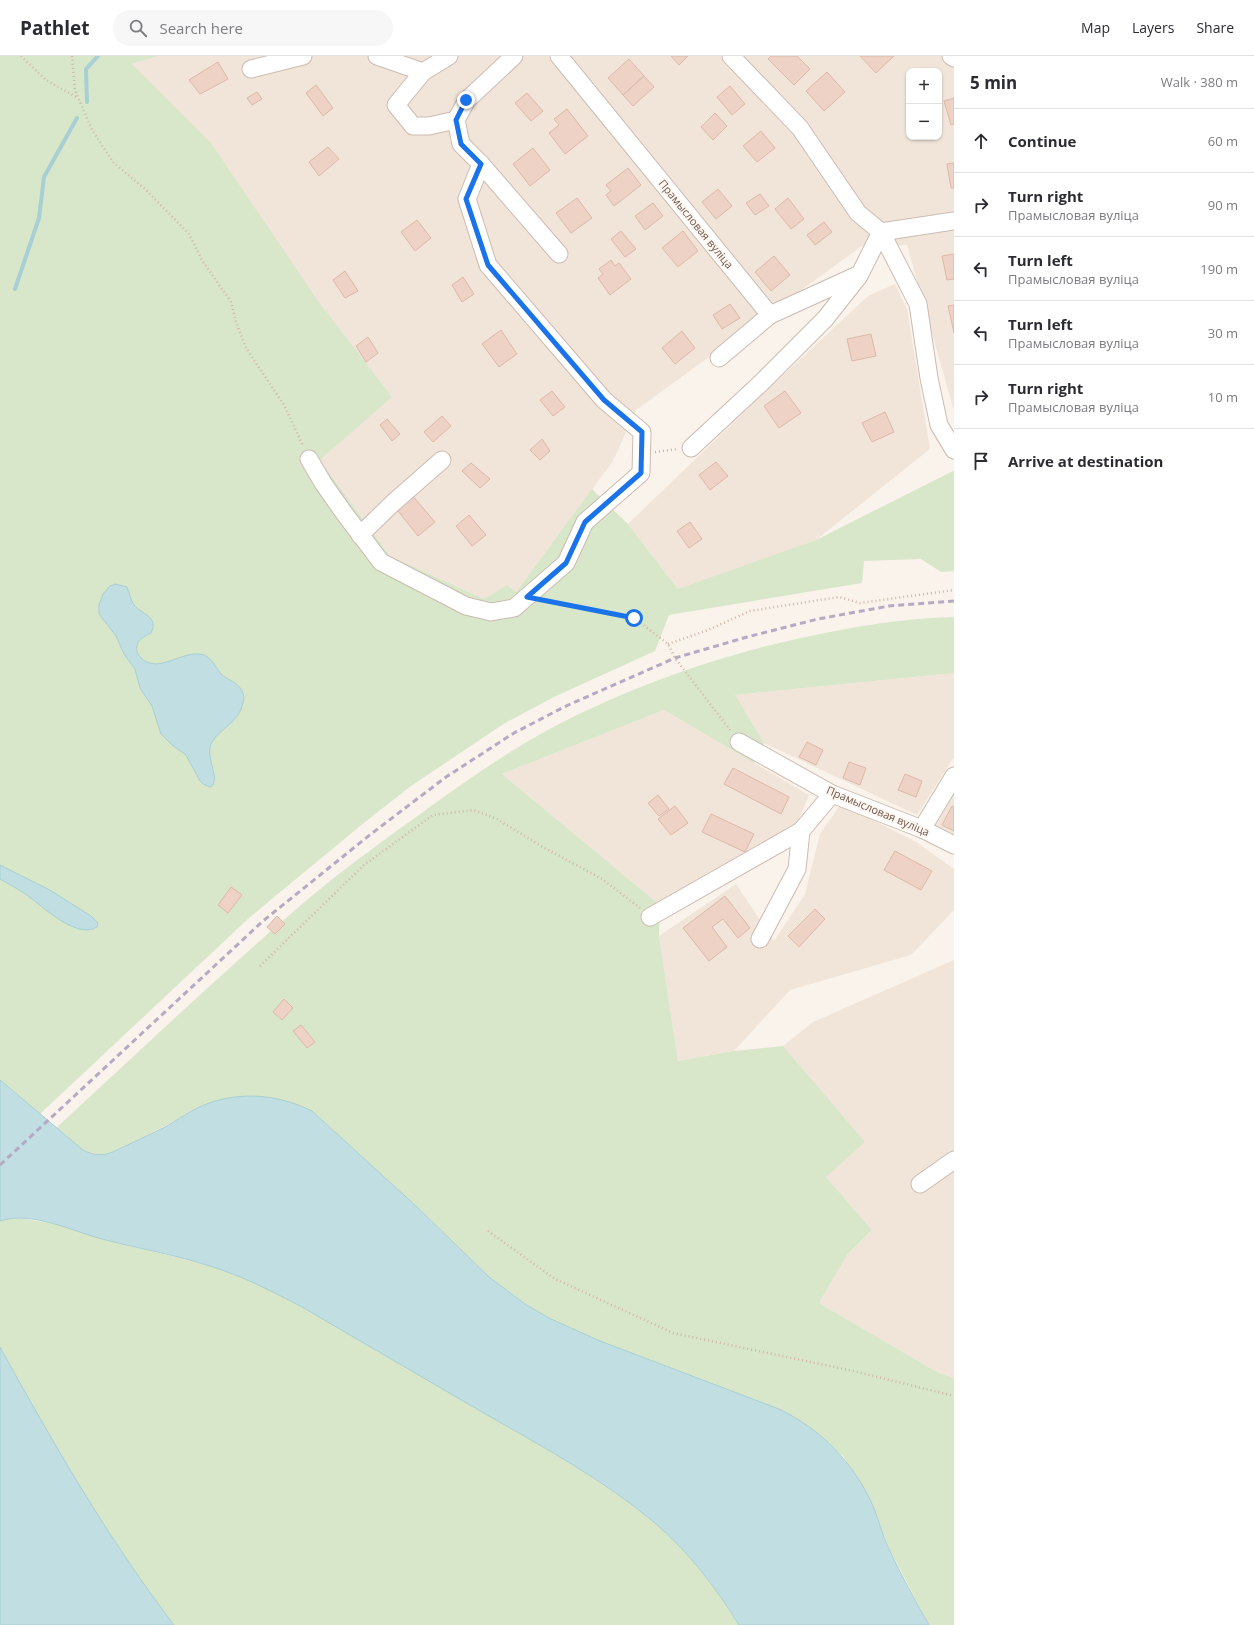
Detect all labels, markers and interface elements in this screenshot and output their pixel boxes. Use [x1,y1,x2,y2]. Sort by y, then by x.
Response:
search box [113,10,393,46]
text: Pathlet [20,15,89,41]
icon: search [127,17,149,39]
text: Search here [159,18,243,38]
text: Map [1081,18,1110,37]
text: Layers [1132,18,1174,37]
text: Share [1196,18,1234,37]
map controls [906,68,942,140]
button: + [906,68,942,104]
text: 5 min [970,71,1017,94]
text: Walk · 380 m [1161,73,1238,91]
route end [457,91,475,109]
button: − [906,104,942,140]
icon: ahead [970,130,992,152]
text: Continue [1008,131,1076,151]
text: 60 m [1208,132,1238,150]
street label: Прамысловая вуліца [656,176,737,271]
text: Turn right [1008,186,1083,206]
icon: right [970,194,992,216]
text: 90 m [1208,196,1238,214]
text: Прамысловая вуліца [1008,206,1139,224]
text: Turn left [1008,250,1073,270]
icon: left [970,258,992,280]
text: 190 m [1200,260,1238,278]
text: Прамысловая вуліца [1008,270,1139,288]
text: Turn left [1008,314,1073,334]
icon: left [970,322,992,344]
text: 30 m [1208,324,1238,342]
text: Прамысловая вуліца [1008,334,1139,352]
text: Turn right [1008,378,1083,398]
icon: right [970,386,992,408]
text: 10 m [1208,388,1238,406]
text: Прамысловая вуліца [1008,398,1139,416]
icon: arrive [970,450,992,472]
text: Arrive at destination [1008,451,1163,471]
route start [625,609,643,627]
street label: Прамысловая вуліца [824,782,932,839]

